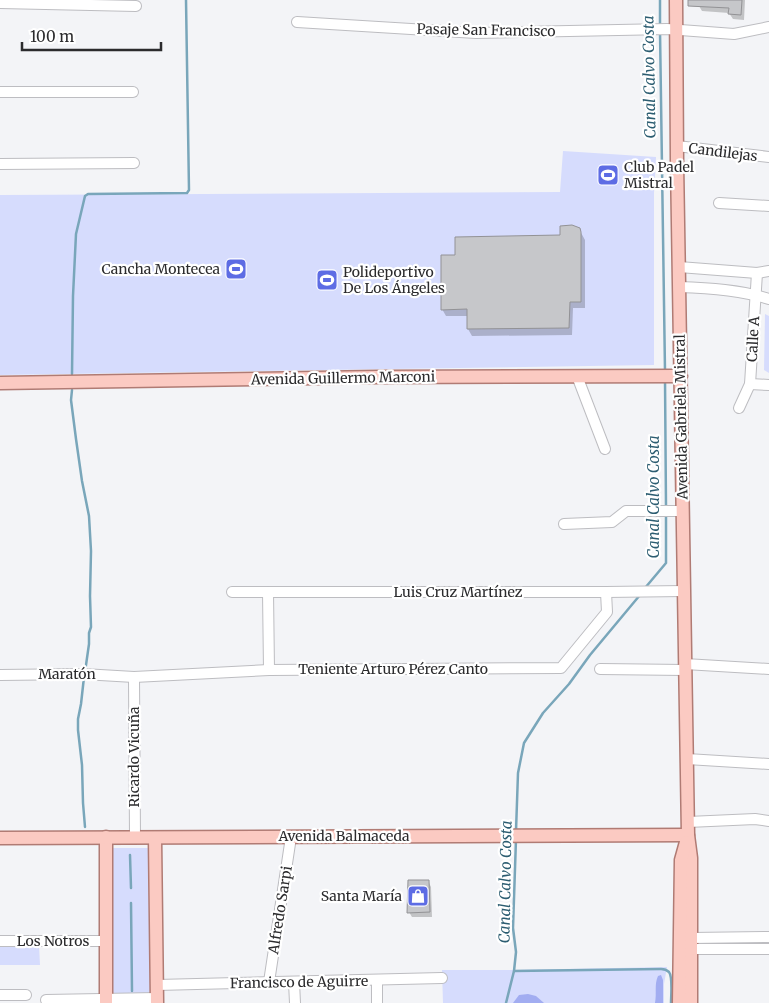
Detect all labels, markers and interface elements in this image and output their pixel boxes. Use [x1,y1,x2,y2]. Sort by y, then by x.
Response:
water label: Canal Calvo Costa [638,15,660,139]
scale bar [22,20,161,52]
street label: Pasaje San Francisco [416,20,556,40]
text: 100 m [30,27,74,46]
street label: Candilejas [688,139,759,165]
place label: Club Padel Mistral [624,158,695,192]
sports icon: Club Padel Mistral [596,163,620,187]
sports icon: Cancha Montecea [224,257,248,281]
place label: Cancha Montecea [102,260,220,278]
place label: Polideportivo De Los Ángeles [343,263,445,297]
sports icon: Polideportivo De Los Ángeles [315,268,339,292]
street label: Calle A [743,315,763,362]
street label: Avenida Gabriela Mistral [671,334,691,501]
street label: Avenida Guillermo Marconi [250,367,436,389]
water label: Canal Calvo Costa [644,436,663,559]
street label: Luis Cruz Martínez [394,583,523,601]
street label: Teniente Arturo Pérez Canto [298,660,488,678]
street label: Maratón [38,665,96,683]
street label: Ricardo Vicuña [125,706,143,807]
water label: Canal Calvo Costa [494,820,516,944]
street label: Avenida Balmaceda [278,827,410,845]
street label: Alfredo Sarpi [264,864,296,956]
shop icon: Santa María [406,884,430,908]
place label: Santa María [321,887,402,905]
street label: Los Notros [17,932,89,950]
street label: Francisco de Aguirre [230,972,368,992]

